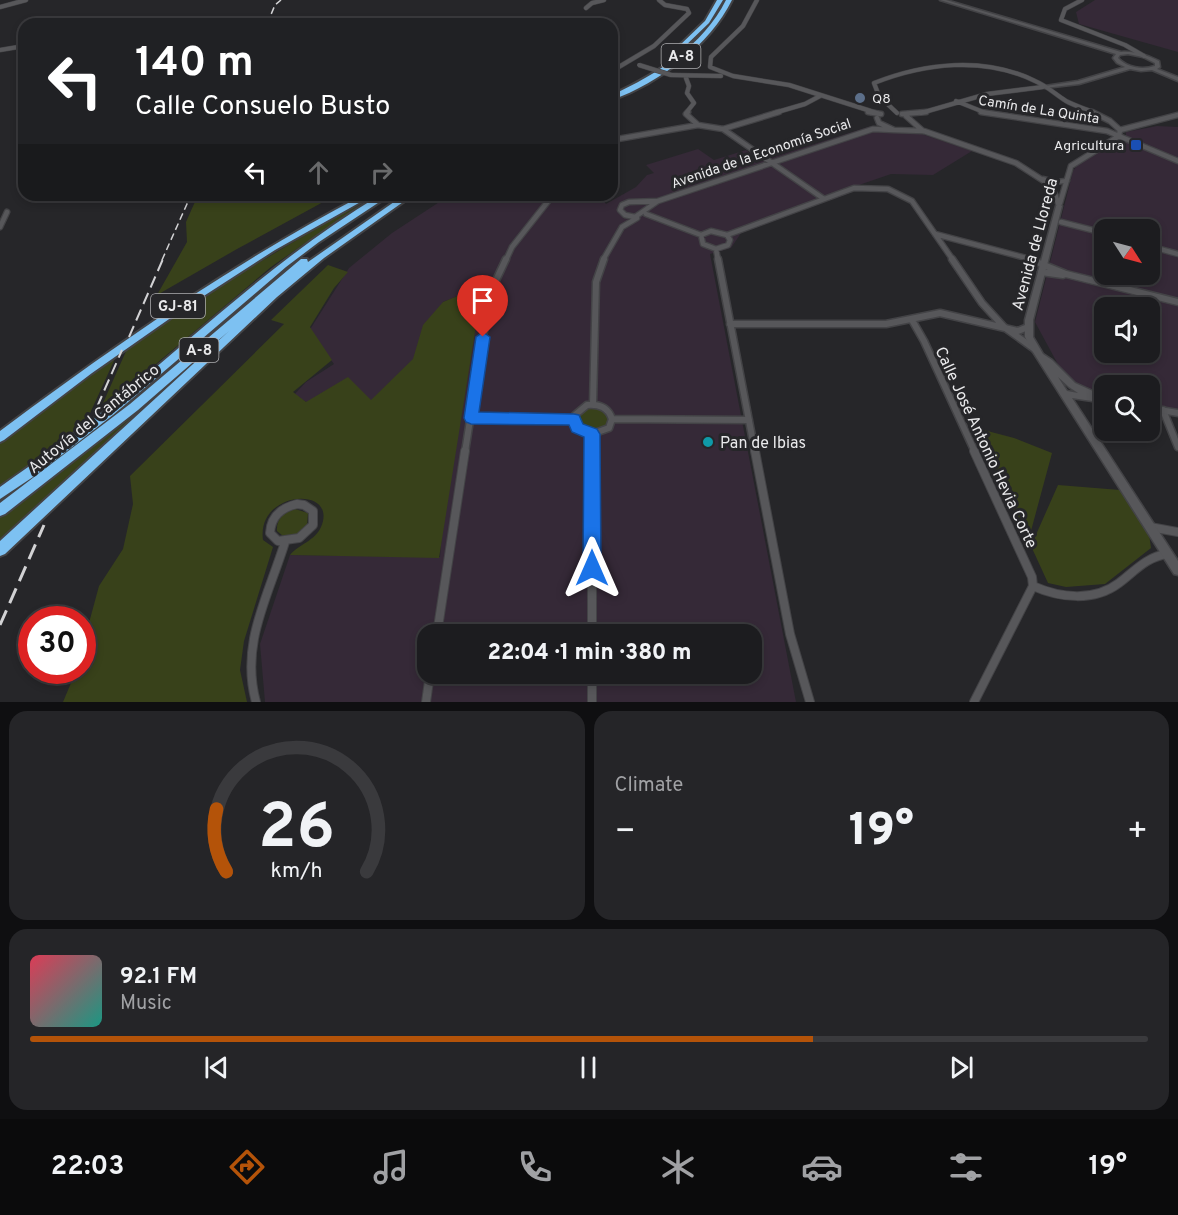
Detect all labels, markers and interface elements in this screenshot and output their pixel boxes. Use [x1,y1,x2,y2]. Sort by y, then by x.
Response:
text: 140 m [135,38,254,91]
icon: left [36,42,114,120]
road number: A-8 [662,44,700,68]
text: Calle Consuelo Busto [135,90,390,124]
marker: Q8 [853,91,867,105]
place label: Q8 [872,91,891,108]
street label: Camín de La Quinta [977,93,1100,128]
street label: Avenida de la Economía Social [669,116,854,193]
place label: Agricultura [1054,138,1124,155]
marker: Agricultura [1129,138,1143,152]
icon: left [239,156,272,189]
icon: ahead [302,156,335,189]
icon: right [365,156,398,189]
street label: Avenida de Lloreda [1009,176,1063,313]
north arrow [1094,219,1160,285]
map controls [1094,219,1160,441]
pin [457,275,508,337]
icon: arrive [466,284,499,317]
road number: GJ-81 [151,294,205,318]
button: sound [1094,297,1160,363]
road number: A-8 [180,338,218,362]
street label: Calle José Antonio Hevia Corte [930,344,1041,552]
street label: Autovía del Cantábrico [25,360,164,479]
button: search [1094,375,1160,441]
place label: Pan de Ibias [720,434,806,454]
marker: Pan de Ibias [701,435,715,449]
position arrow [560,536,624,600]
speed limit sign: 30 [18,606,96,684]
text: 22:04 · 1 min · 380 m [488,640,691,667]
text: Climate [615,773,683,799]
text: 26 [258,791,335,870]
text: 19° [849,804,914,861]
text: − [615,812,636,854]
text: + [1127,812,1148,854]
text: km/h [271,859,323,886]
text: 92.1 FM [120,964,197,991]
text: Music [120,991,172,1017]
icon: previous [200,1051,233,1084]
icon: pause [572,1051,605,1084]
icon: next [945,1051,978,1084]
icon: directions [226,1146,268,1188]
icon: music [370,1146,412,1188]
icon: phone [514,1146,556,1188]
icon: climate [657,1146,699,1188]
icon: car [801,1146,843,1188]
icon: filters [945,1146,987,1188]
text: 22:03 [51,1150,124,1184]
text: 19° [1088,1150,1127,1184]

